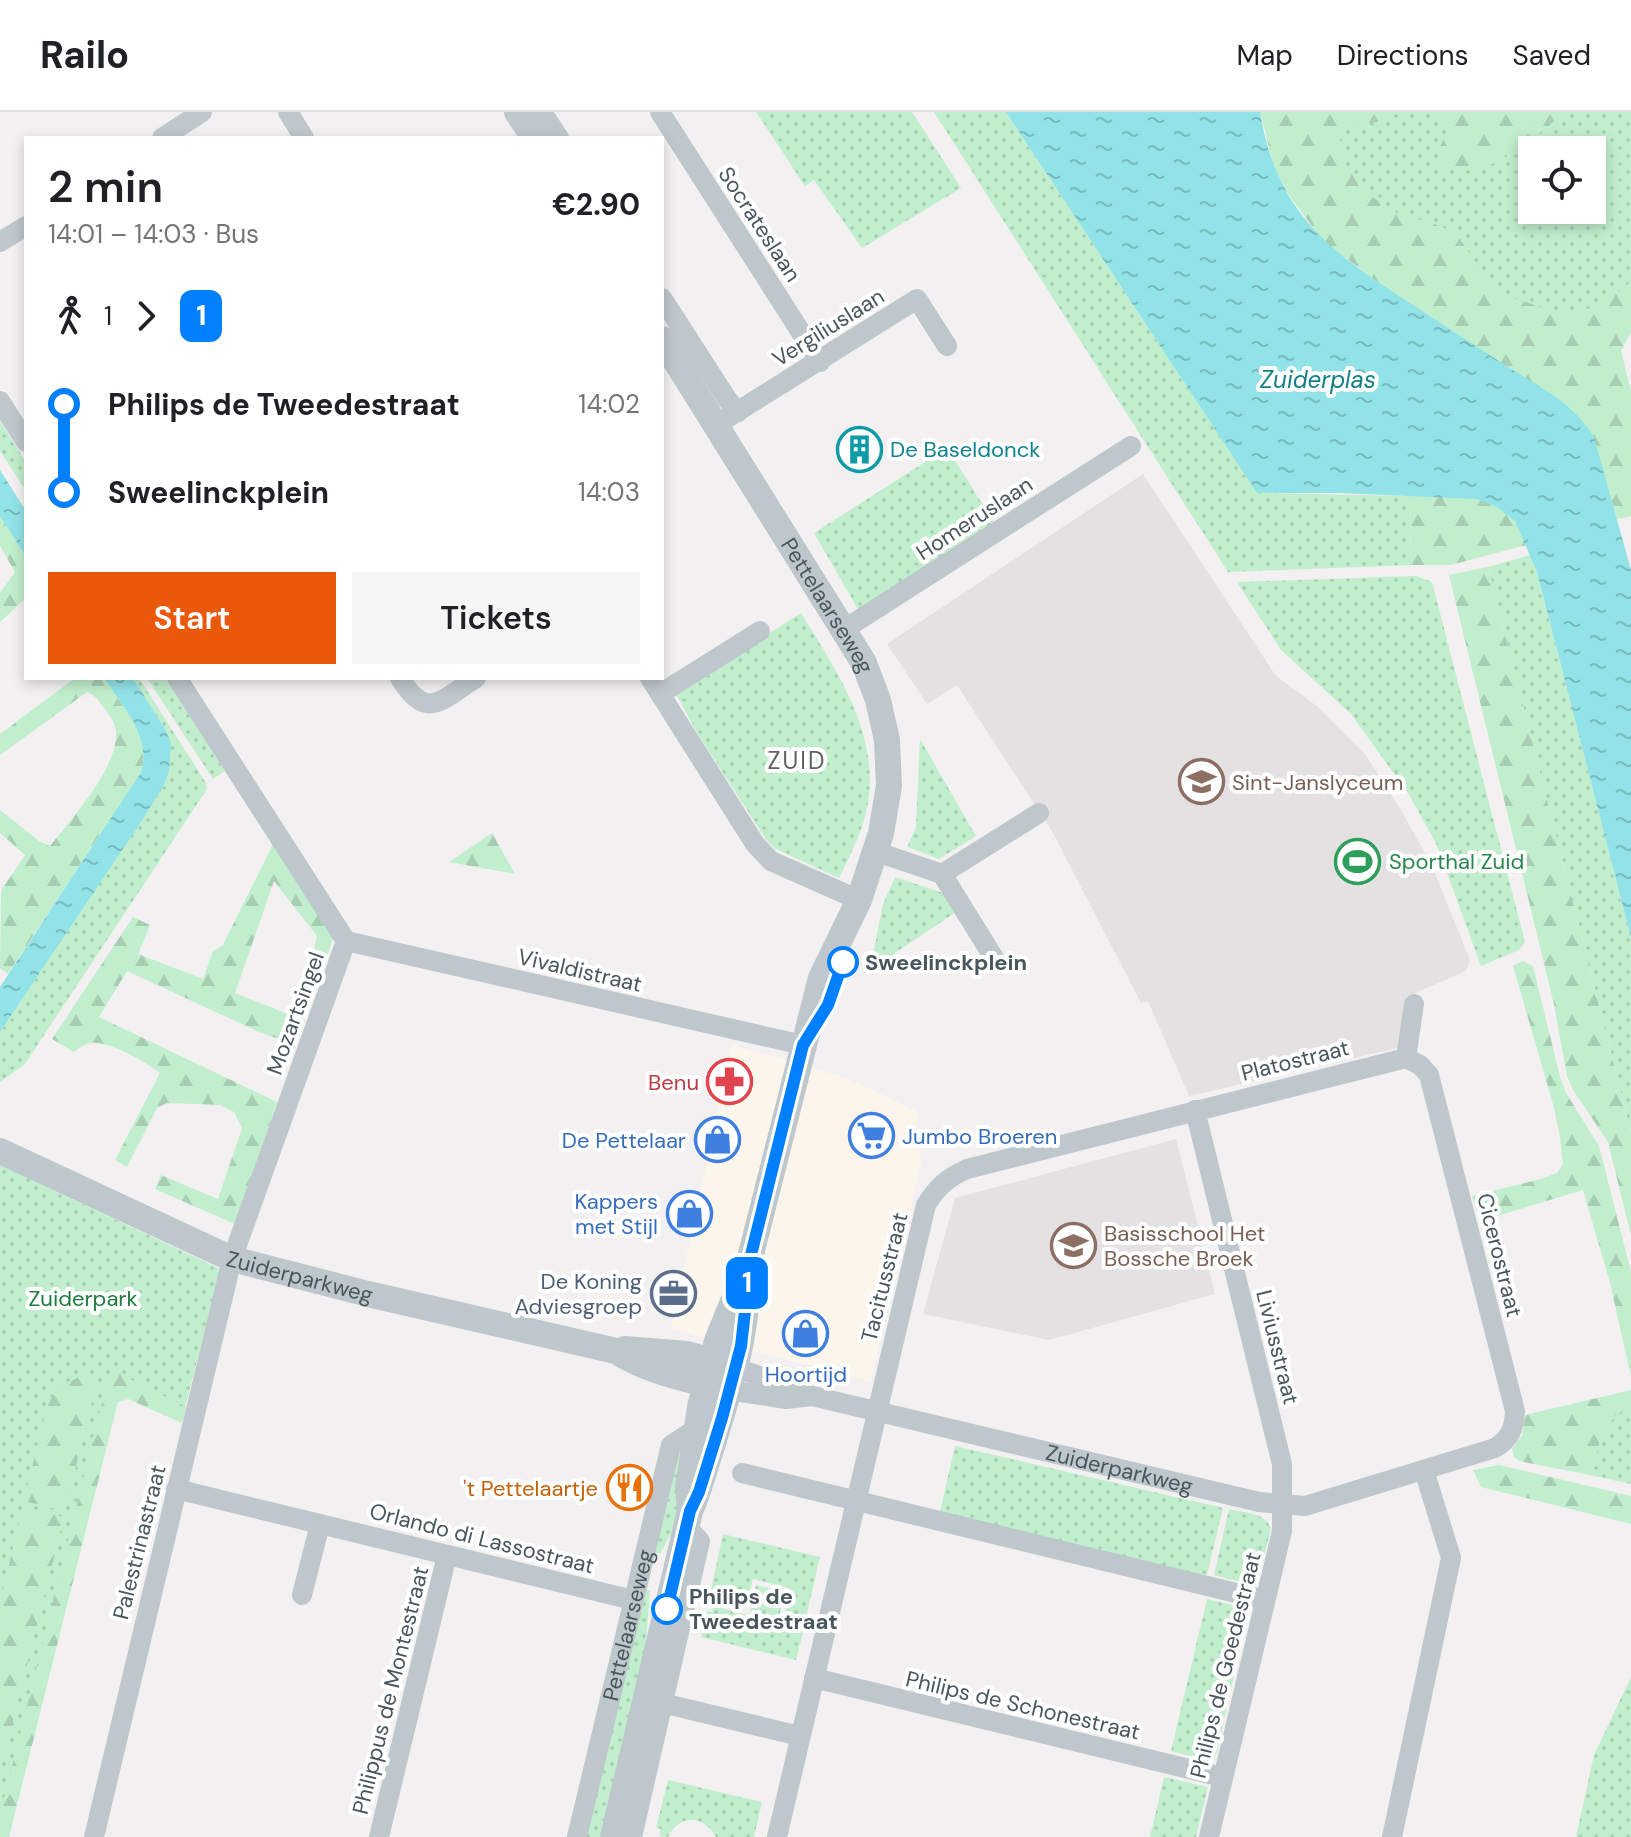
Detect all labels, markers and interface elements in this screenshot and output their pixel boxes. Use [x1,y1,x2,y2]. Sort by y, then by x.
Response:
text: Railo [40,30,129,80]
text: Map [1236,37,1293,74]
text: Directions [1337,37,1469,74]
text: Saved [1513,37,1591,74]
map controls [1518,136,1606,224]
button: locate [1518,136,1606,224]
text: 2 min [48,158,163,216]
street label: Socrateslaan [712,161,808,287]
text: €2.90 [552,185,640,224]
text: 14:01 – 14:03 · Bus [48,217,259,251]
street label: Vergiliuslaan [767,282,890,373]
icon: walk [48,294,92,338]
icon: forward [124,294,168,338]
text: 1 [196,297,206,334]
text: 1 [104,299,112,333]
water label: Zuiderplas [1260,364,1376,395]
text: Philips de Tweedestraat [108,385,460,424]
text: 14:02 [578,387,640,421]
building icon: De Baseldonck [835,425,883,473]
place label: De Baseldonck [890,435,1040,464]
street label: Homeruslaan [910,470,1038,567]
text: Sweelinckplein [108,473,329,512]
text: 14:03 [578,475,640,509]
street label: Pettelaarseweg [774,532,881,677]
button: Start [48,572,336,664]
button: Tickets [352,572,640,664]
district label: ZUID [768,745,826,776]
school or university icon: Sint-Janslyceum [1177,758,1225,806]
place label: Sint-Janslyceum [1232,768,1403,797]
sports icon: Sporthal Zuid [1334,837,1382,885]
place label: Sporthal Zuid [1389,847,1524,876]
street label: Vivaldistraat [515,942,645,999]
marker: Sweelinckplein [828,947,858,977]
street label: Mozartsingel [260,948,331,1079]
place label: Sweelinckplein [865,948,1027,977]
street label: Platostraat [1238,1033,1352,1088]
pharmacy icon: Benu [706,1058,754,1106]
place label: Benu [648,1068,699,1097]
supermarket icon: Jumbo Broeren [847,1112,895,1160]
shop icon: De Pettelaar [693,1116,741,1164]
place label: Jumbo Broeren [902,1122,1057,1151]
place label: De Pettelaar [562,1126,686,1155]
place label: Kappers met Stijl [574,1187,658,1241]
shop icon: Kappers met Stijl [665,1190,713,1238]
street label: Cicerostraat [1470,1190,1529,1320]
street label: Tacitusstraat [854,1209,915,1345]
place label: Basisschool Het Bossche Broek [1104,1219,1265,1273]
school or university icon: Basisschool Het Bossche Broek [1049,1222,1097,1270]
street label: Zuiderparkweg [223,1244,376,1310]
line badge: 1 [721,1257,773,1309]
text: 1 [742,1264,752,1301]
place label: De Koning Adviesgroep [514,1267,642,1321]
office icon: De Koning Adviesgroep [649,1270,697,1318]
park label: Zuiderpark [28,1284,138,1313]
street label: Liviusstraat [1249,1287,1306,1407]
shop icon: Hoortijd [782,1309,830,1357]
place label: Hoortijd [765,1360,847,1389]
street label: Zuiderparkweg [1043,1438,1196,1501]
street label: Palestrinastraat [106,1462,173,1622]
restaurant icon: 't Pettelaartje [605,1464,653,1512]
place label: 't Pettelaartje [463,1474,598,1503]
street label: Orlando di Lassostraat [367,1497,597,1580]
street label: Pettelaarseweg [596,1546,660,1704]
street label: Philips de Goedestraat [1183,1549,1268,1781]
street label: Philippus de Montestraat [346,1563,435,1817]
place label: Philips de Tweedestraat [689,1582,838,1636]
marker: Philips de Tweedestraat [652,1594,682,1624]
street label: Philips de Schonestraat [903,1664,1143,1747]

